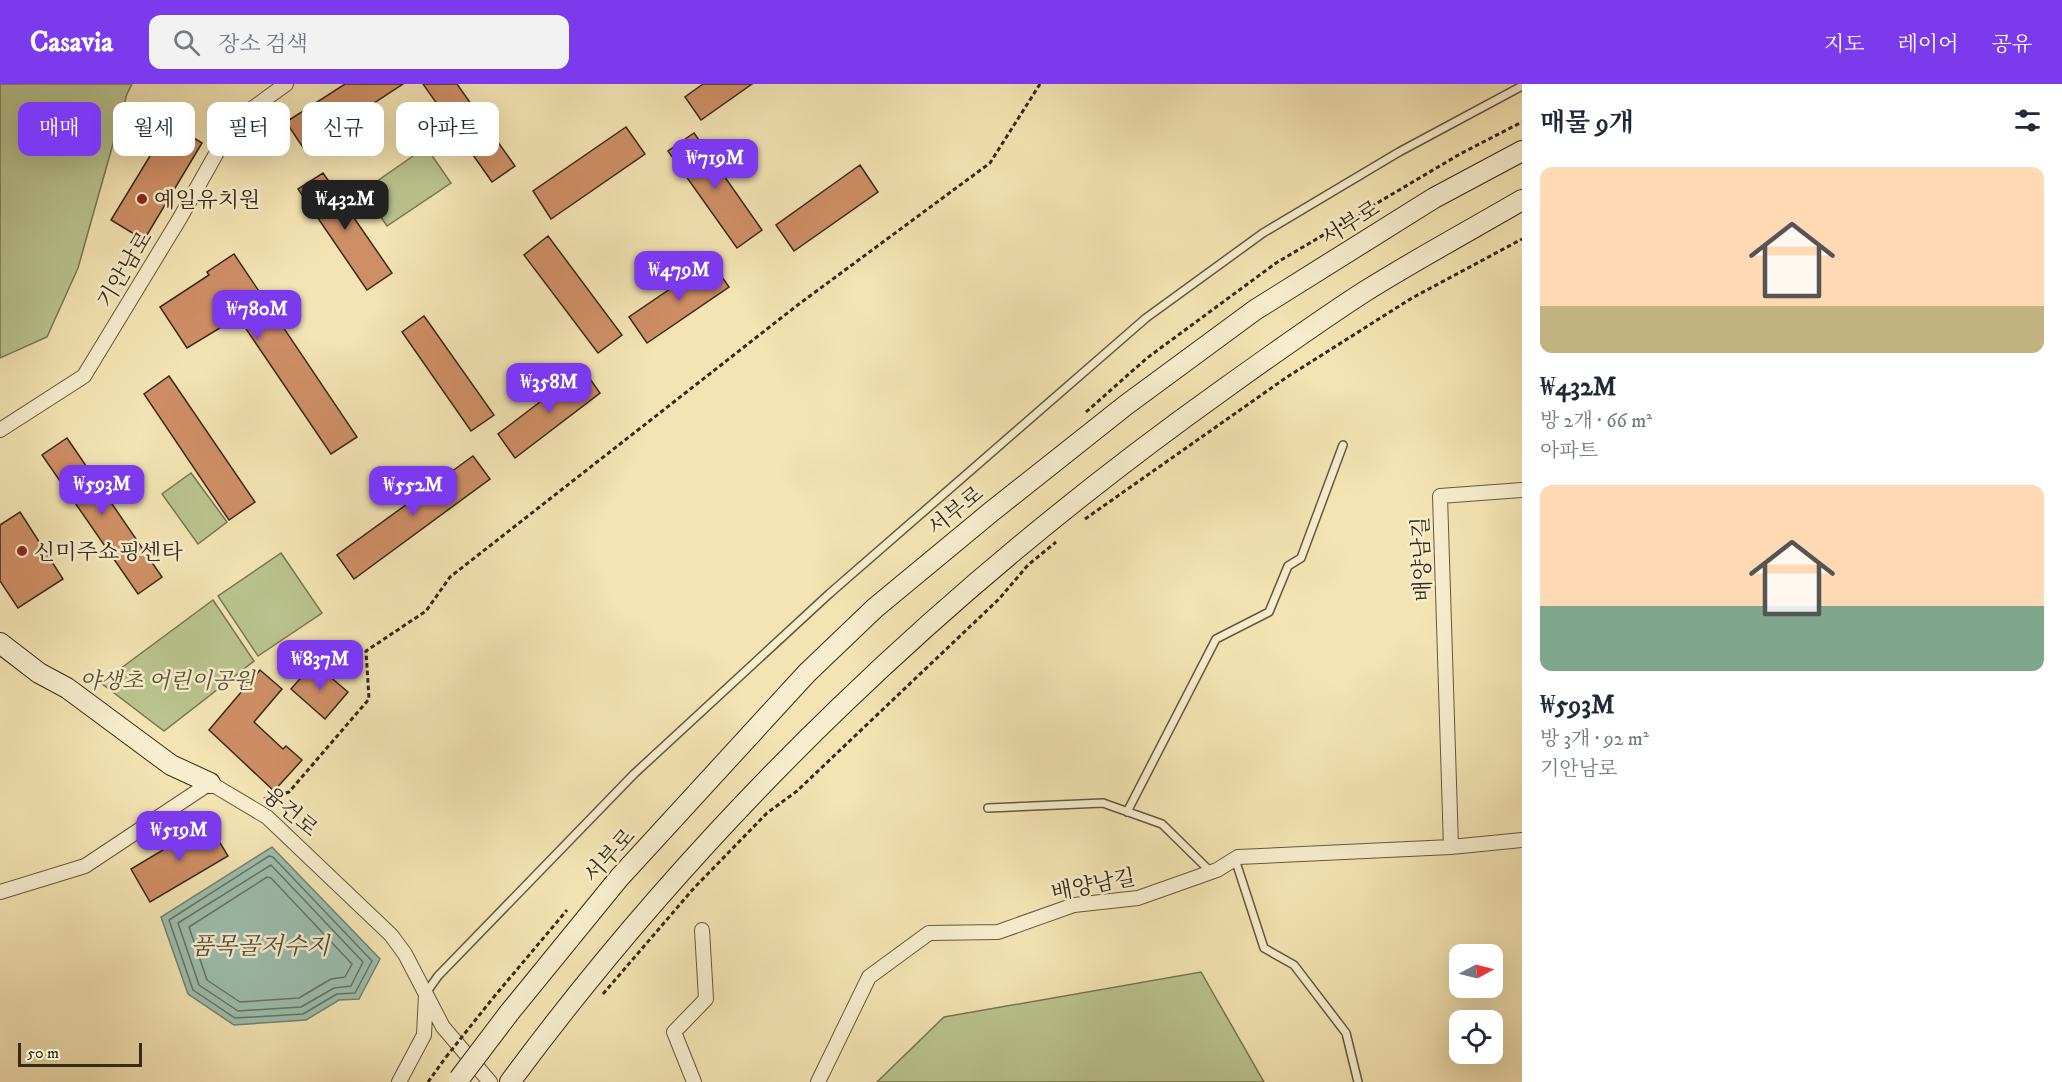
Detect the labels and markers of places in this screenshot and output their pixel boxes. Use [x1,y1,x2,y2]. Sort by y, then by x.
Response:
pin: ₩719M [673,139,757,190]
pin: ₩432M [303,180,387,231]
place label: 예일유치원 [154,187,260,214]
marker: 예일유치원 [135,192,149,206]
pin: ₩479M [637,251,721,302]
pin: ₩780M [215,290,299,341]
pin: ₩358M [507,363,591,414]
pin: ₩593M [60,465,144,516]
pin: ₩552M [371,466,455,517]
place label: 신미주쇼핑센타 [34,539,184,566]
marker: 신미주쇼핑센타 [15,544,29,558]
pin: ₩837M [278,640,362,691]
pin: ₩519M [137,811,221,862]

